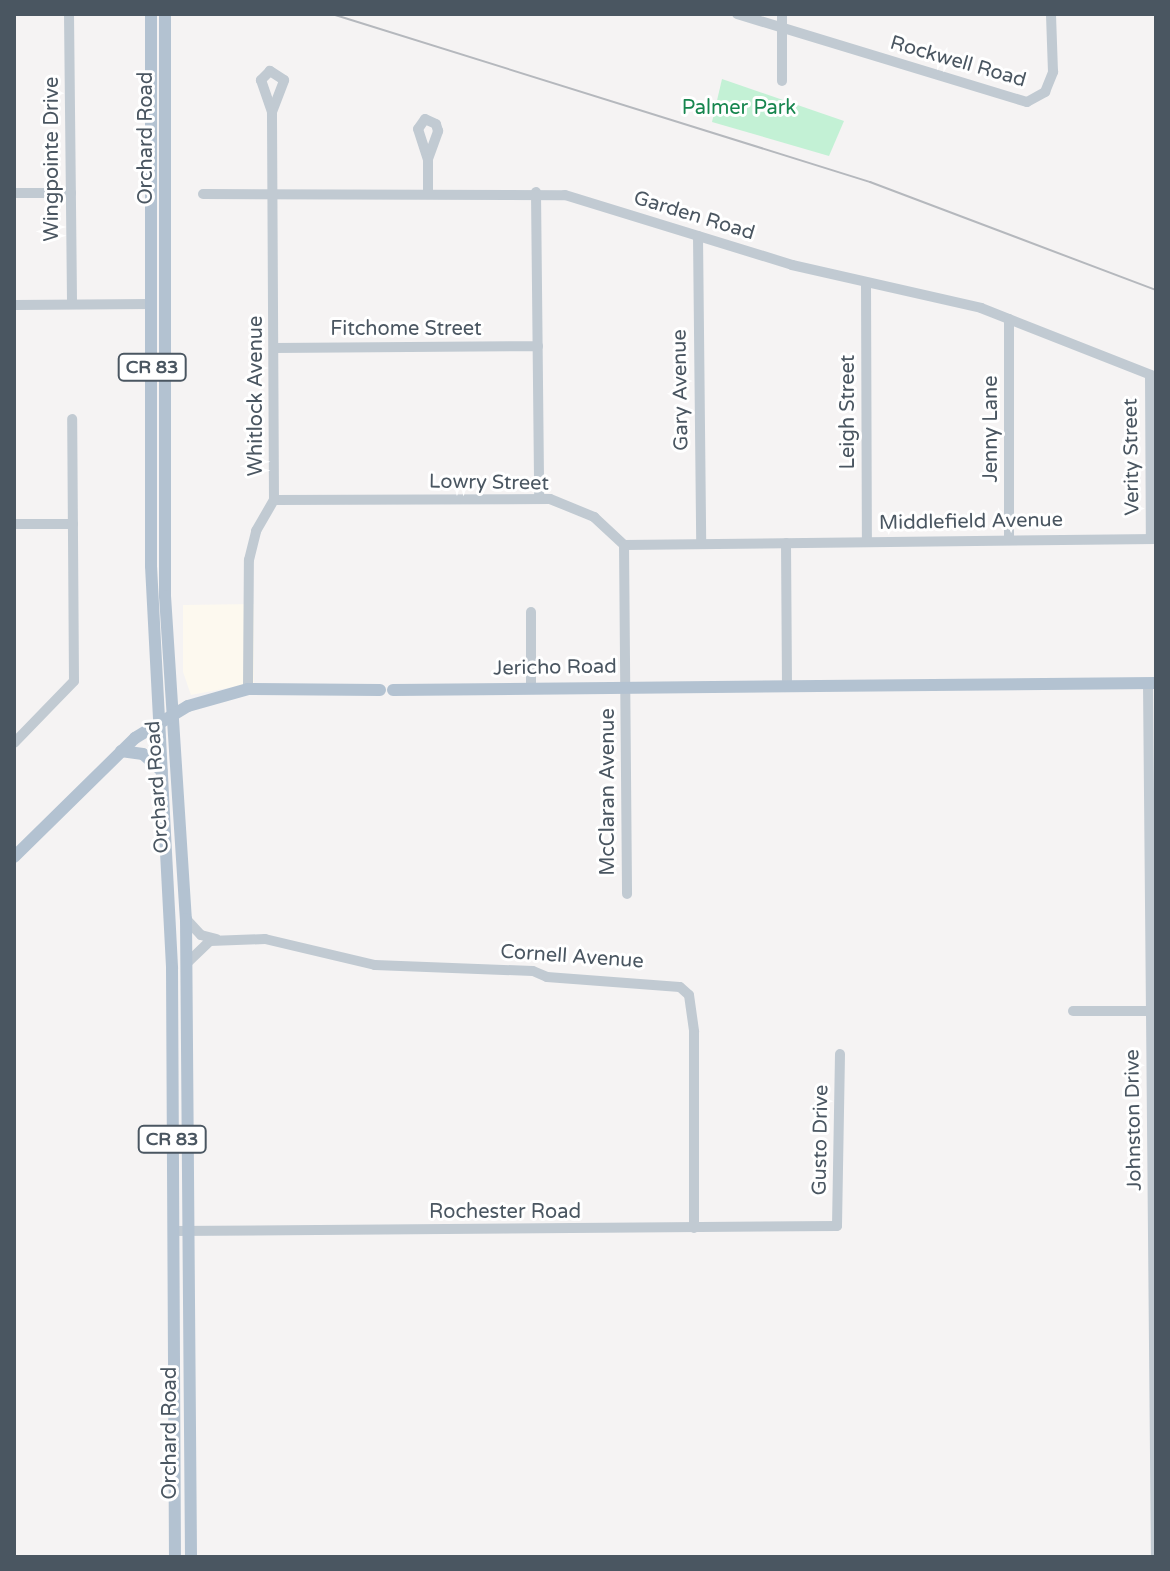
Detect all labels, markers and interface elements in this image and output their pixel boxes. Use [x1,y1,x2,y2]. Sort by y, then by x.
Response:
street label: Rockwell Road [887,31,1029,93]
street label: Orchard Road [134,72,158,204]
street label: Wingpointe Drive [40,77,64,241]
park label: Palmer Park [682,96,796,120]
street label: Garden Road [631,186,757,246]
street label: Whitlock Avenue [244,316,268,476]
street label: Fitchome Street [330,317,482,341]
street label: Gary Avenue [668,329,694,451]
road number: CR 83 [116,353,188,381]
street label: Leigh Street [836,355,860,469]
street label: Jenny Lane [979,375,1003,483]
street label: Verity Street [1119,398,1145,516]
street label: Lowry Street [429,470,549,496]
street label: Middlefield Avenue [879,508,1063,536]
street label: Jericho Road [493,655,617,681]
street label: McClaran Avenue [596,708,620,876]
street label: Orchard Road [141,720,175,854]
street label: Cornell Avenue [500,940,644,974]
street label: Johnston Drive [1121,1049,1147,1191]
street label: Gusto Drive [808,1084,834,1196]
road number: CR 83 [136,1125,208,1153]
street label: Rochester Road [429,1200,581,1224]
street label: Orchard Road [158,1367,182,1499]

